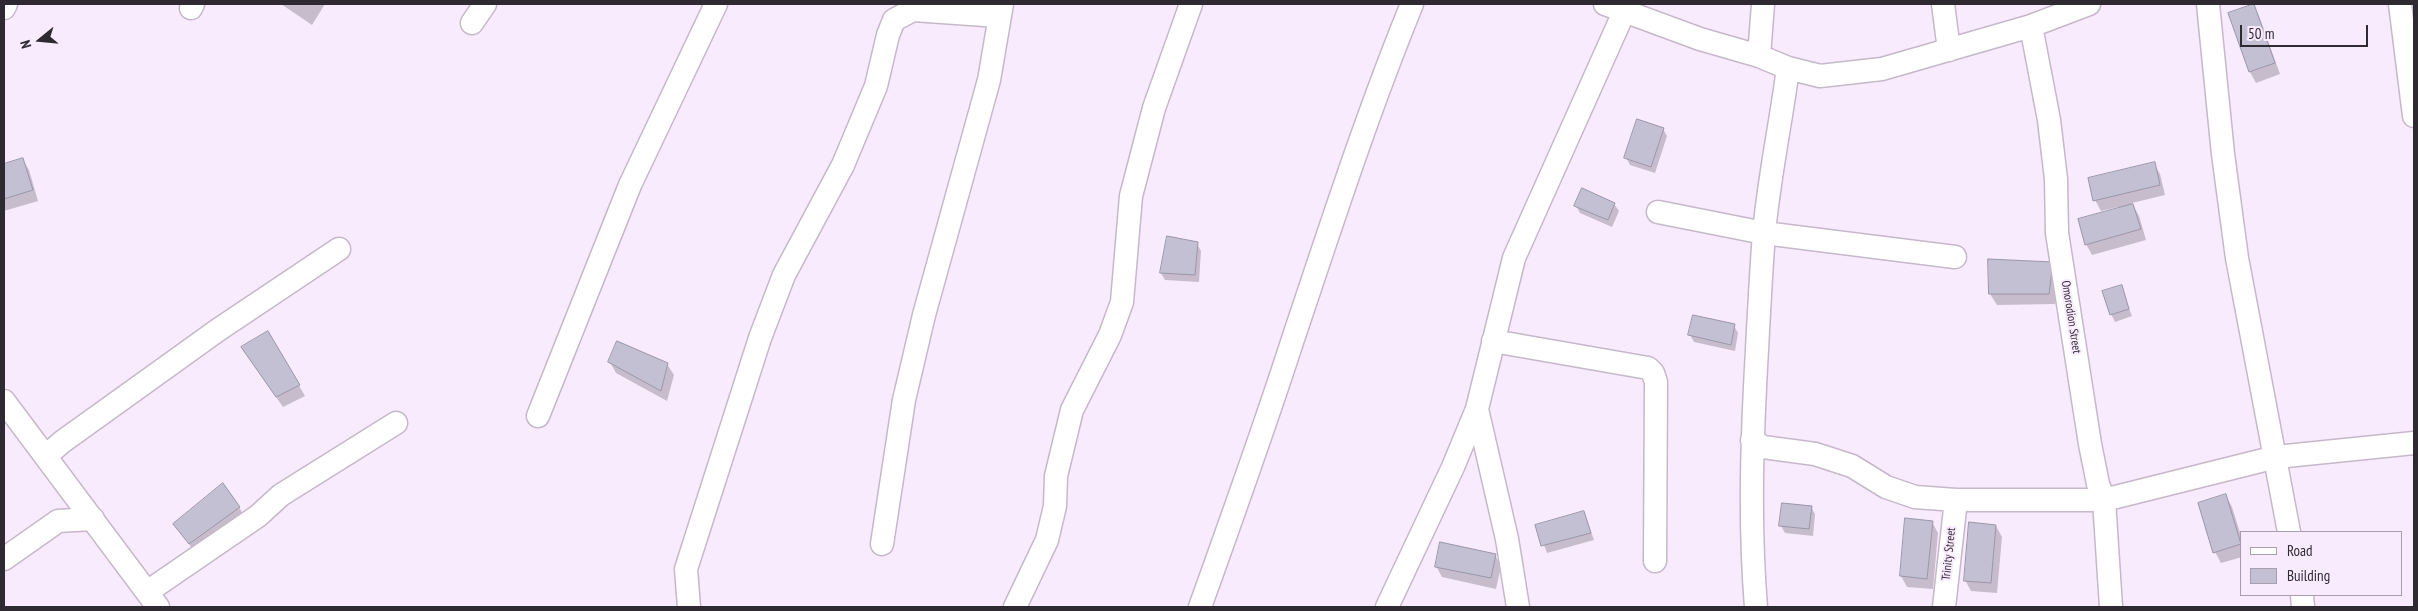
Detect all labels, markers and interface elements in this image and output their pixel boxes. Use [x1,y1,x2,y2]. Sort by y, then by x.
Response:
north arrow [15,15,65,65]
scale bar [2243,15,2370,47]
text: 50 m [2248,24,2274,43]
text: N [16,38,35,51]
street label: Omorodion Street [2058,279,2084,355]
street label: Trinity Street [1939,527,1959,581]
legend [2240,531,2403,596]
text: Road [2287,541,2313,560]
text: Building [2287,566,2330,585]

